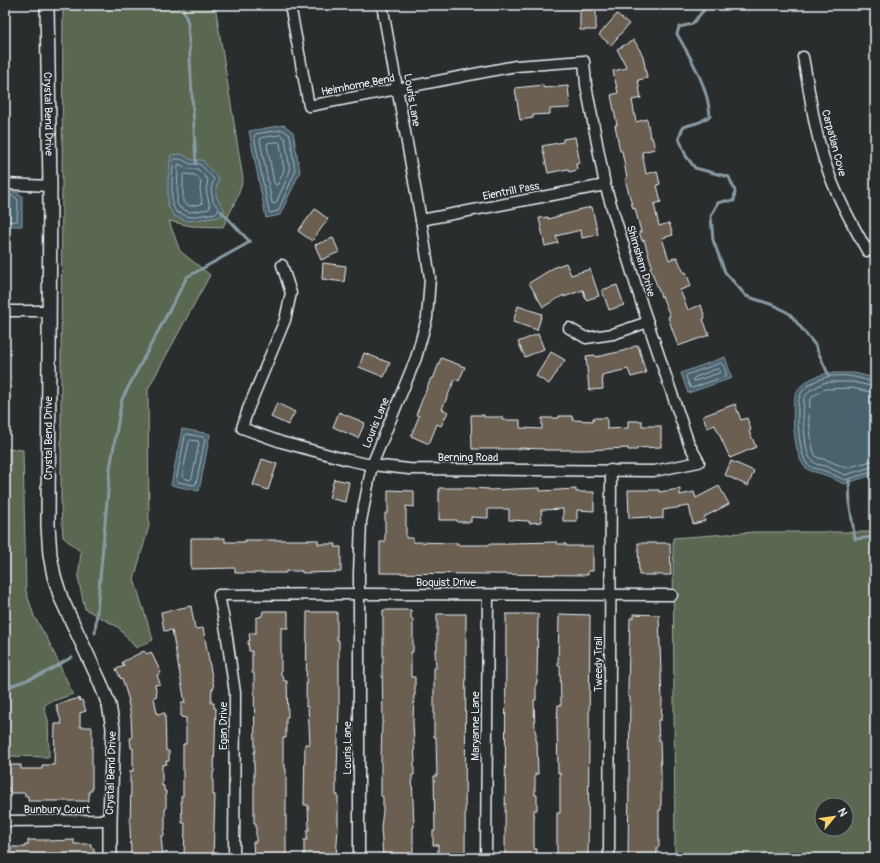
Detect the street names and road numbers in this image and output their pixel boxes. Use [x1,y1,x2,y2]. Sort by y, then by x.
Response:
street label: Heimhome Bend [320,71,396,99]
street label: Crystal Bend Drive [42,72,56,157]
street label: Louris Lane [401,73,423,128]
street label: Carpatian Cove [819,108,849,178]
street label: Eientrill Pass [482,179,541,203]
street label: Shimsham Drive [624,224,658,299]
street label: Louris Lane [360,395,392,450]
street label: Crystal Bend Drive [42,396,55,480]
street label: Berning Road [438,451,498,464]
street label: Boquist Drive [416,576,477,589]
street label: Tweedy Trail [592,636,605,692]
street label: Maryanne Lane [469,691,482,761]
street label: Egan Drive [217,701,230,750]
street label: Louris Lane [341,721,354,775]
street label: Crystal Bend Drive [103,730,119,815]
street label: Bunbury Court [24,803,91,816]

